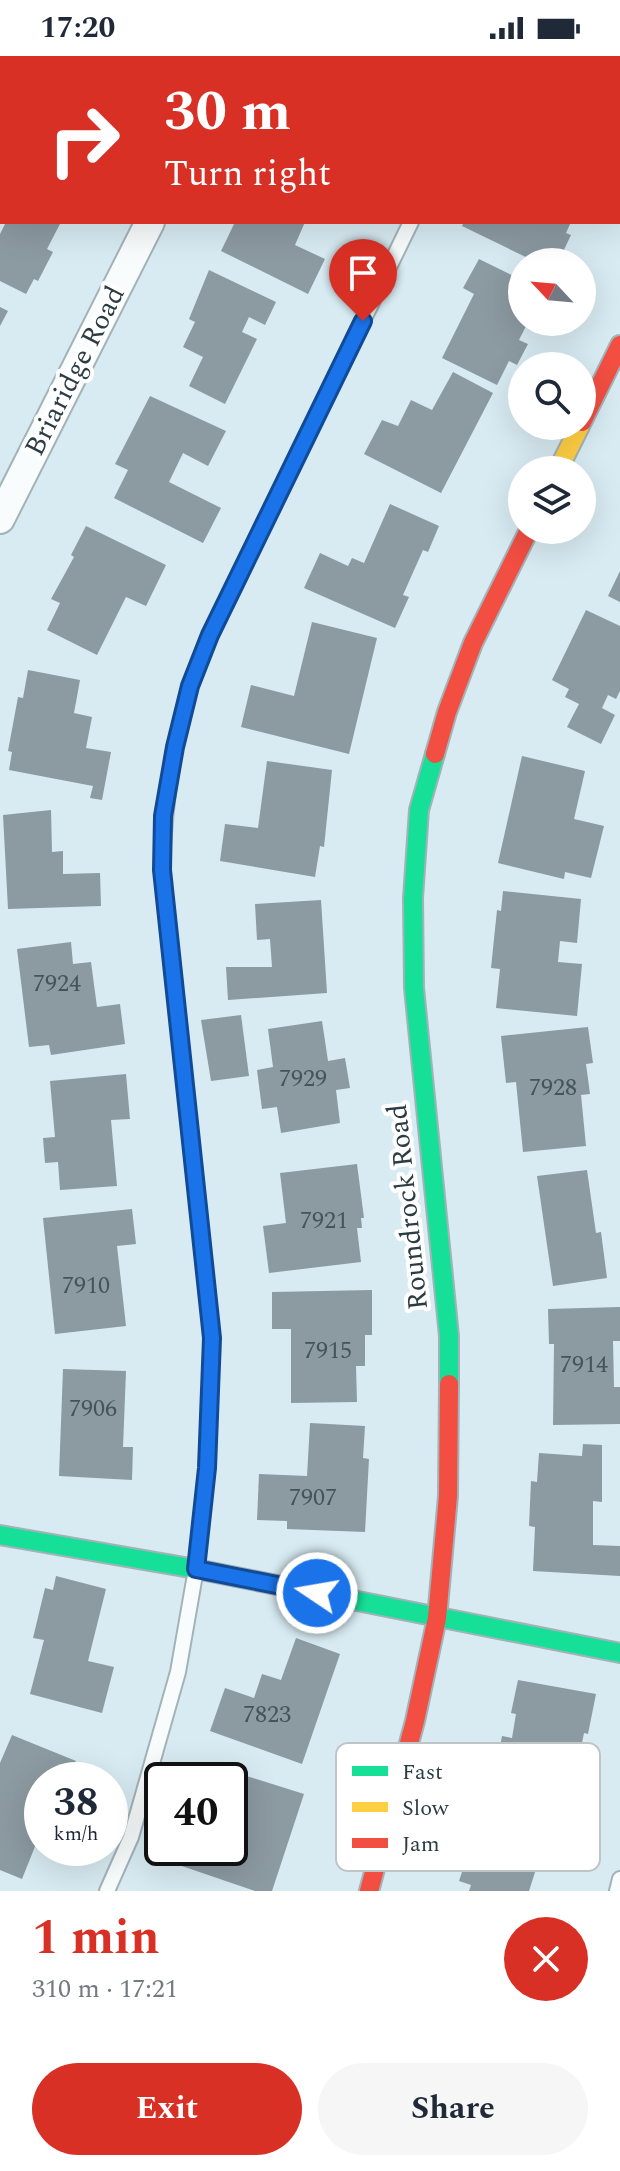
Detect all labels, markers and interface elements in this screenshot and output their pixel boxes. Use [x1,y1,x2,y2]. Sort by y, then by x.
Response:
text: 17:20 [40,5,115,51]
text: 30 m [164,70,291,155]
icon: right [32,88,136,192]
text: Turn right [164,147,331,202]
pin [329,239,397,321]
north arrow [508,248,596,336]
map controls [508,248,596,544]
icon: arrive [341,251,385,295]
street label: Briaridge Road [14,278,136,464]
button: search [508,352,596,440]
button: layers [508,456,596,544]
house number: 7924 [33,966,81,1002]
house number: 7929 [279,1061,327,1097]
house number: 7928 [529,1070,577,1106]
street label: Roundrock Road [376,1102,440,1312]
house number: 7921 [300,1203,348,1239]
house number: 7910 [62,1268,110,1304]
house number: 7915 [304,1333,352,1369]
house number: 7914 [560,1347,608,1383]
house number: 7906 [69,1391,117,1427]
house number: 7907 [289,1480,337,1516]
position arrow [275,1551,359,1635]
house number: 7823 [243,1697,291,1733]
legend [336,1743,600,1871]
text: Fast [402,1756,443,1789]
speed limit sign: 40 [144,1762,248,1866]
text: 38 [54,1773,98,1834]
text: Slow [402,1792,450,1825]
text: km/h [54,1819,99,1849]
text: Jam [402,1828,440,1861]
text: 1 min [32,1902,160,1975]
button: close [504,1917,588,2001]
text: 310 m · 17:21 [32,1969,178,2009]
button: Exit [32,2063,302,2155]
button: Share [318,2063,588,2155]

